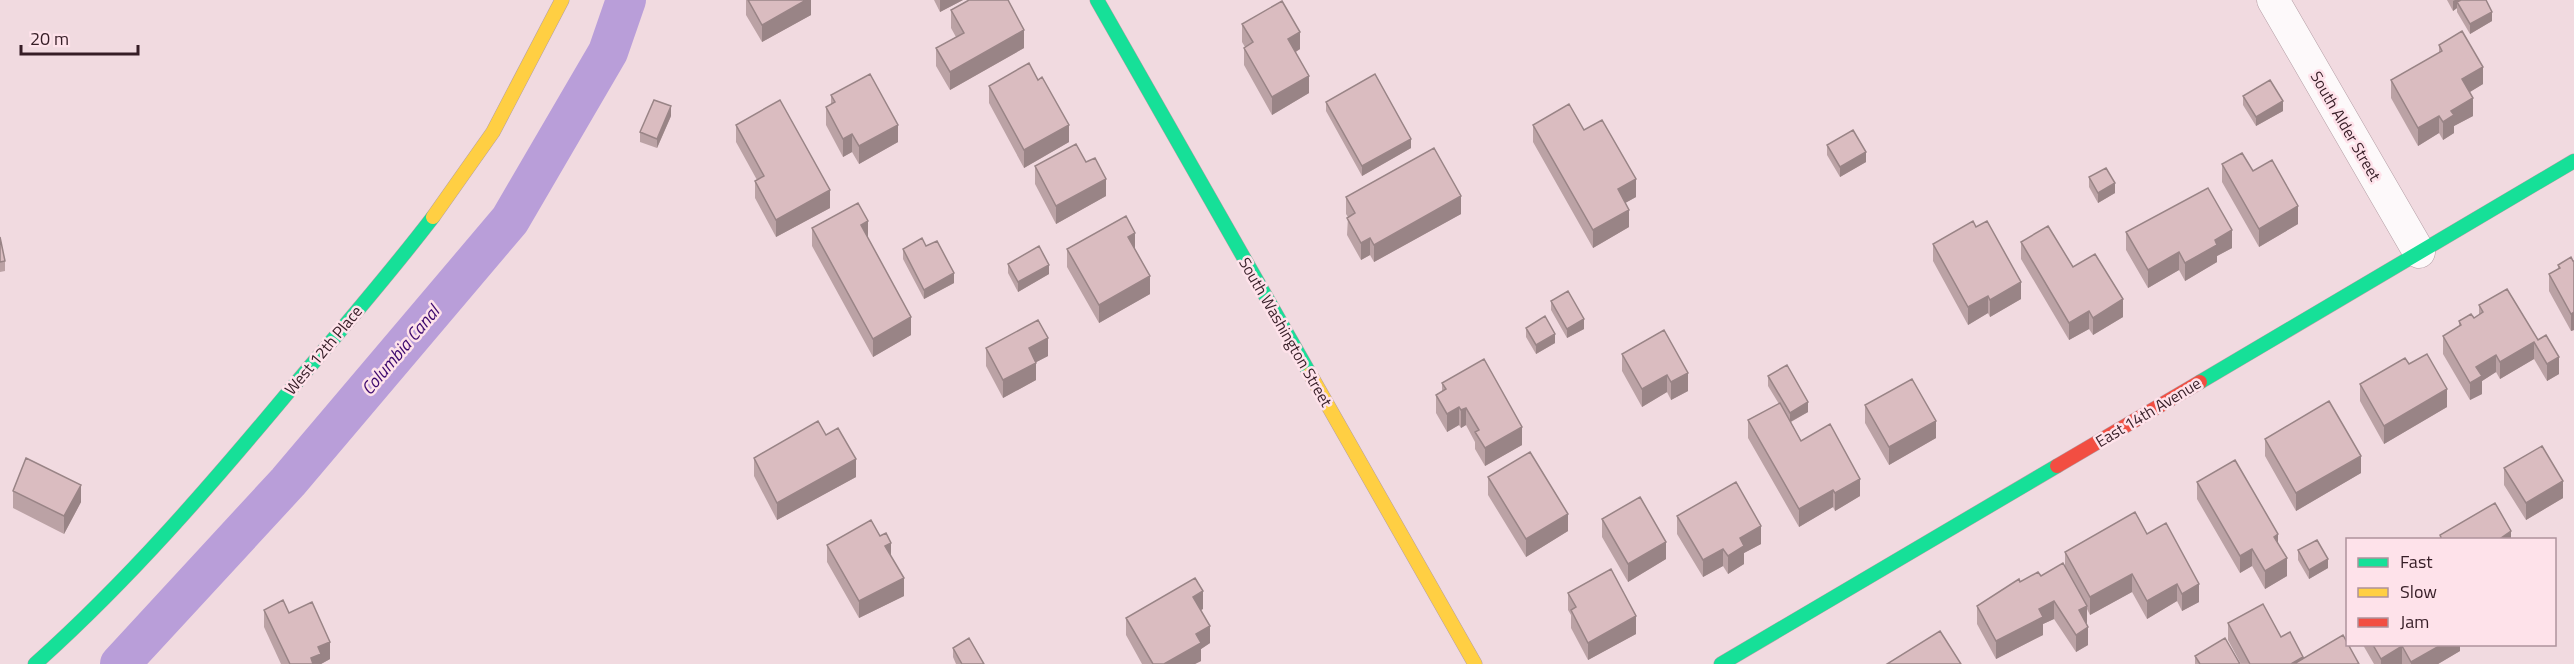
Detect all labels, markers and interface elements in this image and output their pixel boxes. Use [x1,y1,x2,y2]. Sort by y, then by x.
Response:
scale bar [21,18,138,56]
text: 20 m [30,25,69,52]
street label: South Alder Street [2305,67,2387,186]
street label: South Washington Street [1233,253,1339,412]
water label: Columbia Canal [354,298,447,401]
street label: West 12th Place [278,300,368,400]
street label: East 14th Avenue [2091,371,2205,453]
legend [2346,538,2556,646]
text: Fast [2400,548,2433,575]
text: Slow [2400,578,2437,605]
text: Jam [2400,608,2429,635]

